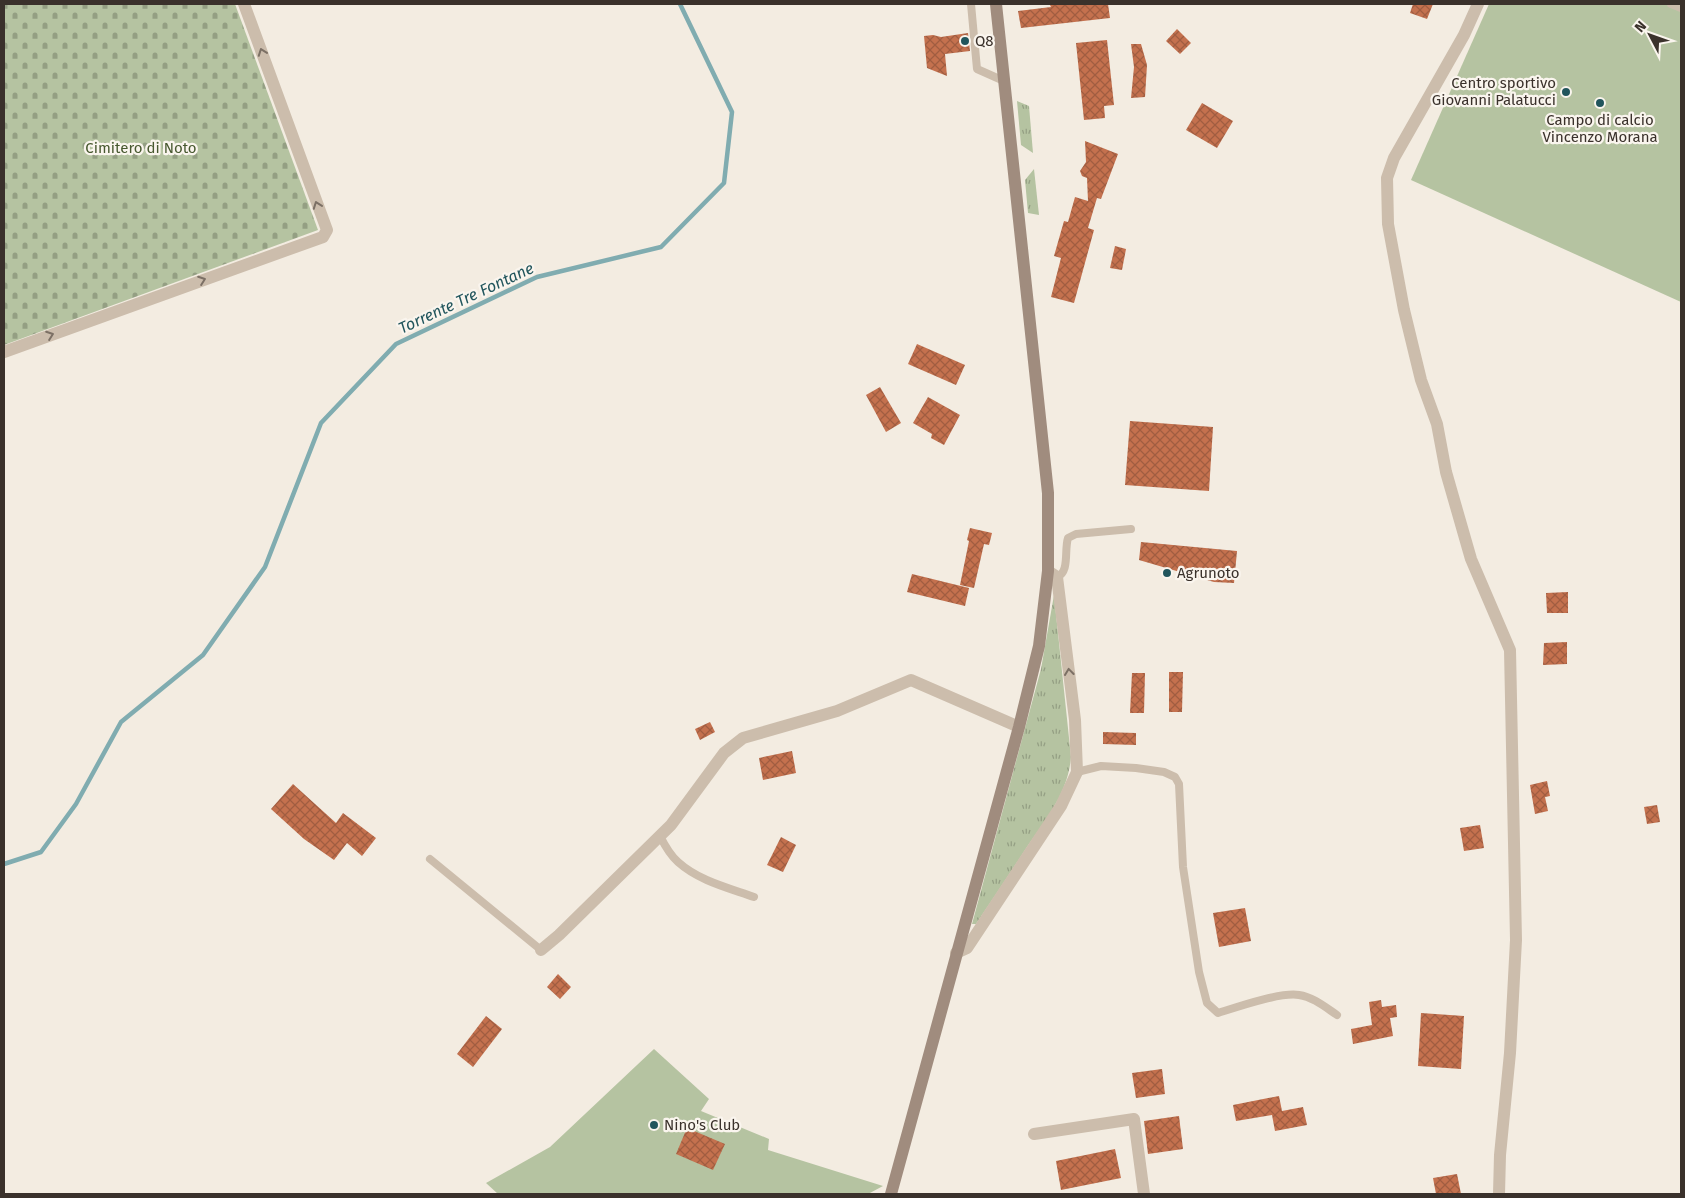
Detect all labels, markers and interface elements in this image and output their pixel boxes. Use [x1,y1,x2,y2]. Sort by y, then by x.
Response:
north arrow [1625,10,1675,60]
text: N [1631,18,1650,36]
place label: Q8 [975,32,994,50]
marker: Q8 [959,35,971,47]
one-way arrow [258,48,268,57]
place label: Centro sportivo Giovanni Palatucci [1432,74,1556,109]
marker: Centro sportivo Giovanni Palatucci [1560,86,1572,98]
marker: Campo di calcio Vincenzo Morana [1594,97,1606,109]
place label: Campo di calcio Vincenzo Morana [1542,111,1658,146]
park label: Cimitero di Noto [85,139,197,157]
one-way arrow [313,201,323,210]
water label: Torrente Tre Fontane [395,258,537,338]
one-way arrow [198,276,206,286]
one-way arrow [45,331,53,341]
place label: Agrunoto [1177,564,1239,582]
marker: Agrunoto [1161,567,1173,579]
one-way arrow [1064,668,1075,676]
place label: Nino's Club [664,1116,740,1134]
marker: Nino's Club [648,1119,660,1131]

